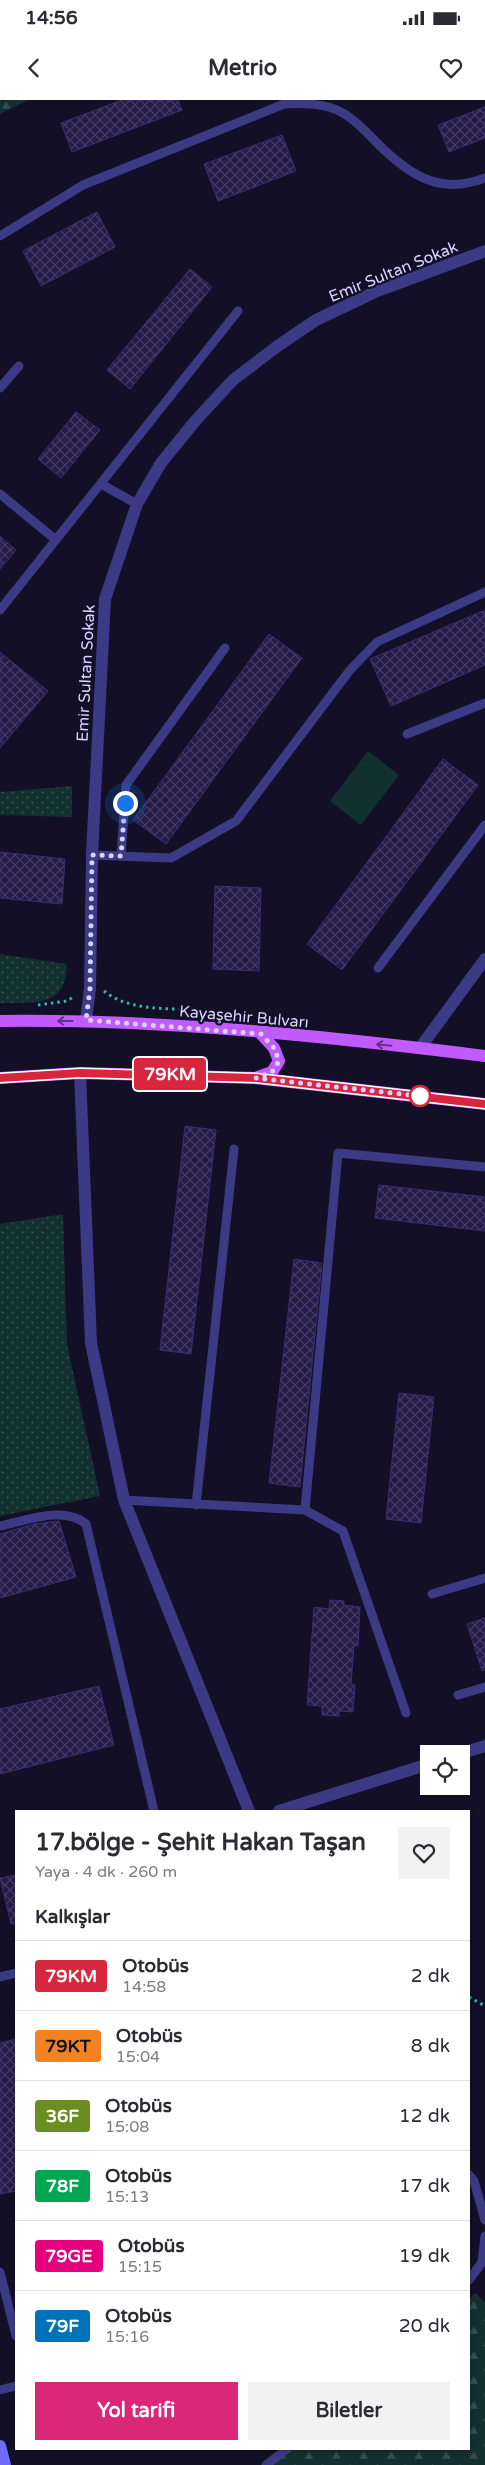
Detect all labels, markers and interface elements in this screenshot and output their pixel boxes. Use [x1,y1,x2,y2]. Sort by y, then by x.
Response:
text: 14:56 [25,7,78,29]
icon: back [20,54,48,82]
icon: heart [437,54,465,82]
text: Metrio [208,55,277,81]
street label: Emir Sultan Sokak [326,237,461,307]
street label: Emir Sultan Sokak [72,604,100,742]
your location [113,791,138,816]
street label: Kayaşehir Bulvarı [178,1001,310,1033]
one-way arrow [58,1016,74,1026]
one-way arrow [377,1040,393,1050]
line badge: 79KM [135,1058,205,1090]
text: 79KM [144,1063,196,1085]
unlabelled marker [409,1085,431,1107]
map controls [420,1745,470,1795]
button: locate [420,1745,470,1795]
button: heart [398,1827,450,1879]
text: 17.bölge - Şehit Hakan Taşan [35,1828,366,1857]
text: Yaya · 4 dk · 260 m [35,1862,177,1882]
text: Kalkışlar [35,1906,110,1928]
text: Otobüs [122,1955,189,1977]
text: 79KM [45,1965,97,1987]
text: 2 dk [411,1965,450,1987]
text: 14:58 [122,1977,166,1997]
text: Otobüs [116,2025,182,2047]
text: 79KT [45,2035,91,2057]
text: 8 dk [411,2035,450,2057]
text: 15:04 [116,2047,160,2067]
text: Otobüs [105,2095,172,2117]
text: 36F [46,2105,79,2127]
text: 12 dk [399,2105,450,2127]
text: 15:08 [105,2117,149,2137]
text: Otobüs [105,2165,172,2187]
text: 78F [46,2175,79,2197]
text: 17 dk [399,2175,450,2197]
text: 15:13 [105,2187,149,2207]
text: Otobüs [118,2235,185,2257]
text: 79GE [45,2245,93,2267]
text: 19 dk [399,2245,450,2267]
text: 15:15 [118,2257,162,2277]
text: Otobüs [105,2305,172,2327]
text: 79F [46,2315,79,2337]
text: 20 dk [399,2315,450,2337]
text: 15:16 [105,2327,149,2347]
button: Yol tarifi [35,2382,238,2440]
button: Biletler [248,2382,450,2440]

